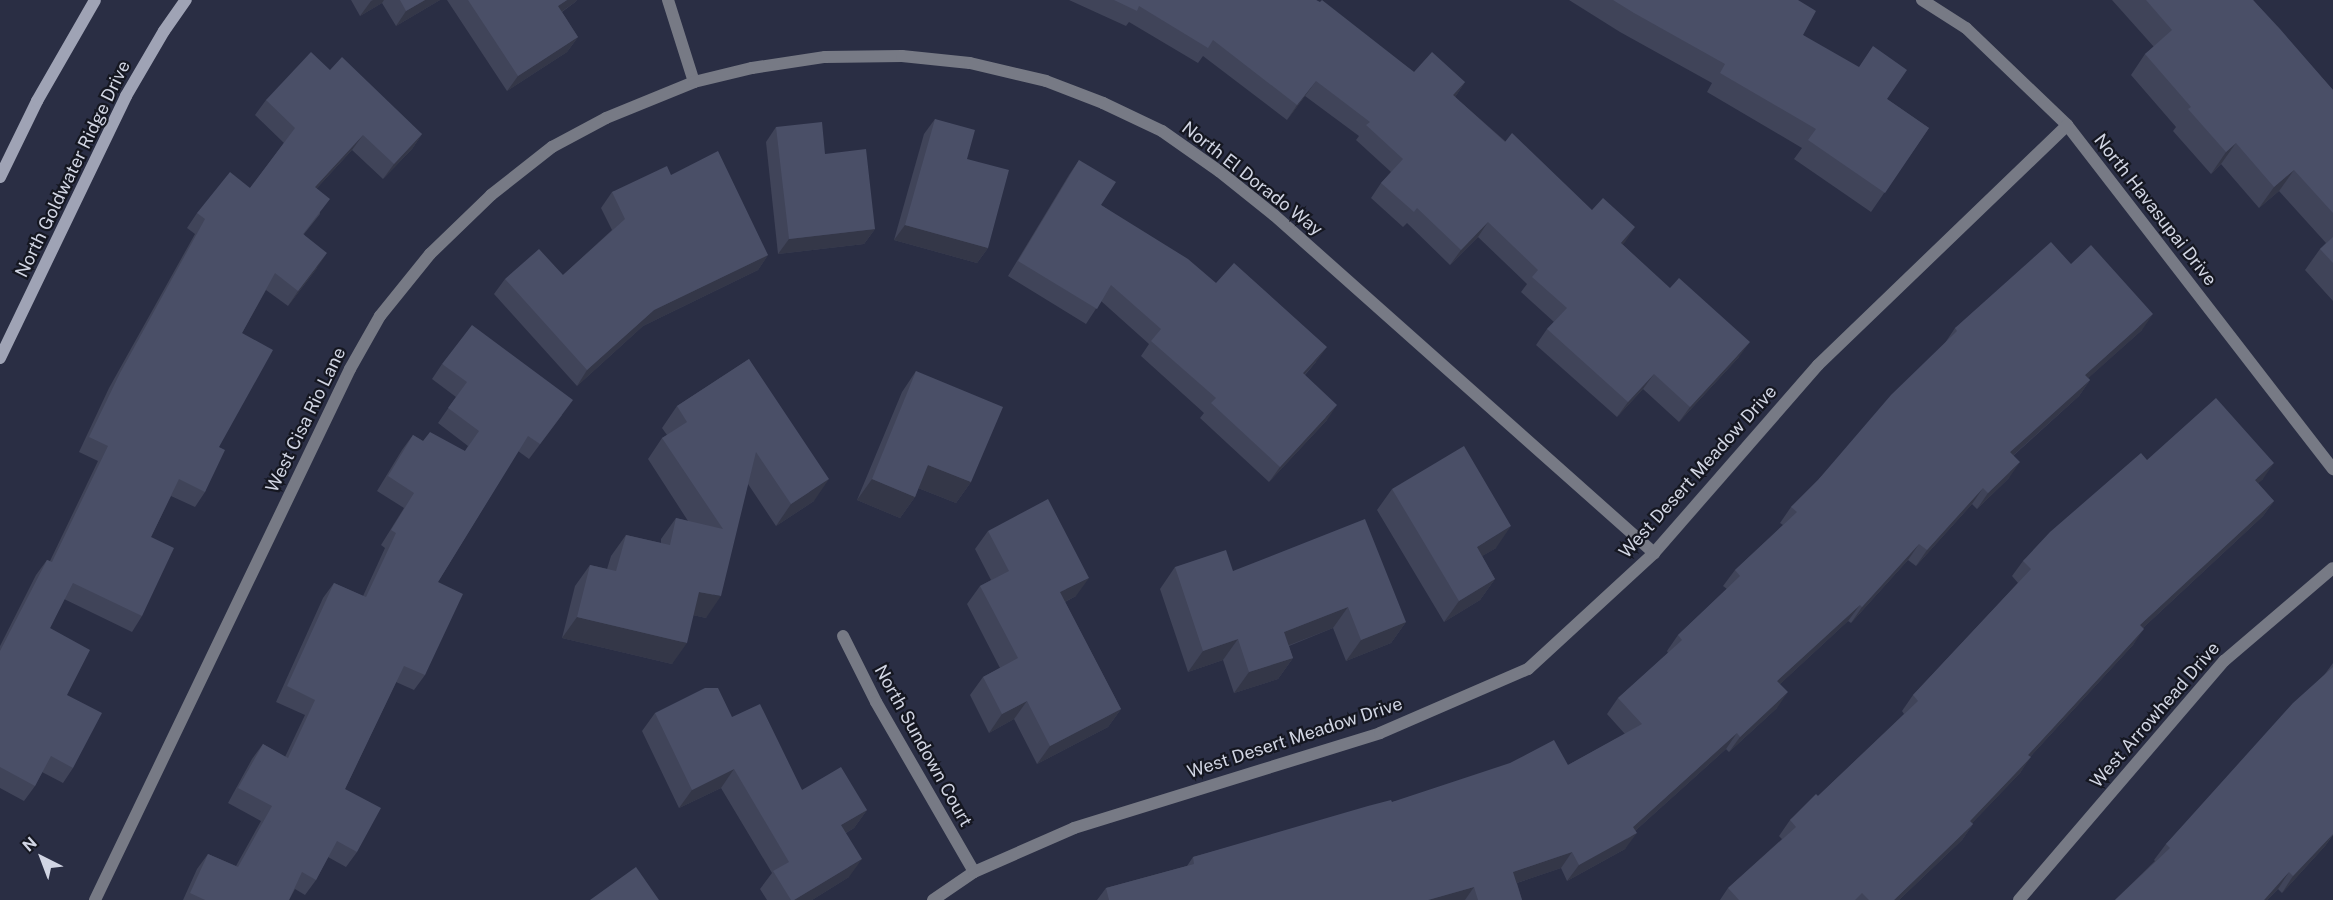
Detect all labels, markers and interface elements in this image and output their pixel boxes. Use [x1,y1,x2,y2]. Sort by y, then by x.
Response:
street label: North Goldwater Ridge Drive [11,57,135,281]
street label: North El Dorado Way [1177,117,1327,241]
street label: North Havasupai Drive [2089,130,2221,290]
street label: West Cisa Rio Lane [261,344,351,496]
street label: West Desert Meadow Drive [1615,381,1781,563]
street label: West Arrowhead Drive [2086,638,2224,792]
street label: North Sundown Court [870,661,976,831]
street label: West Desert Meadow Drive [1185,693,1405,783]
north arrow [12,828,72,888]
text: N [19,833,41,856]

